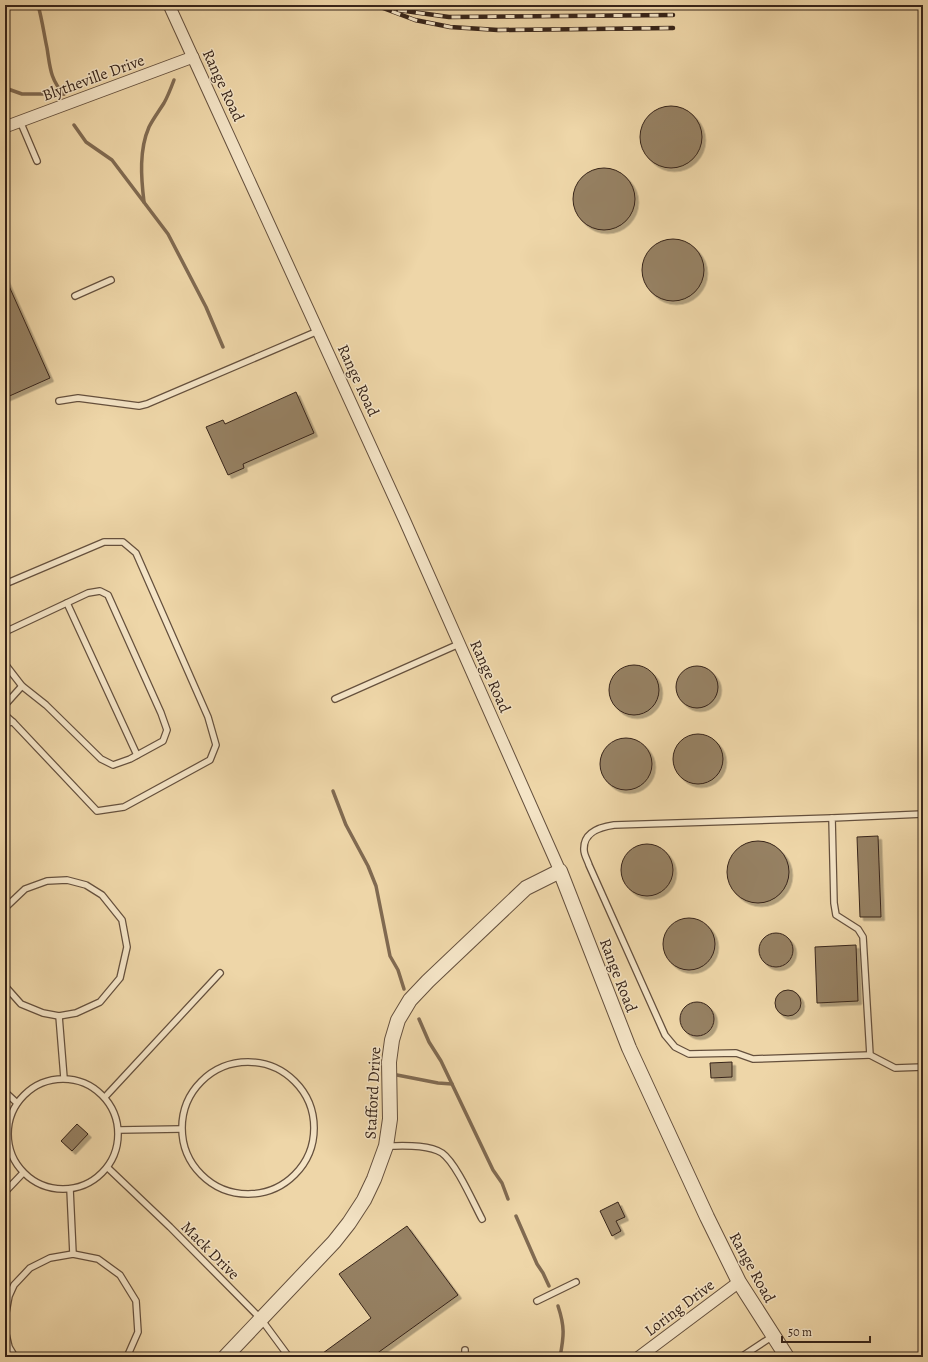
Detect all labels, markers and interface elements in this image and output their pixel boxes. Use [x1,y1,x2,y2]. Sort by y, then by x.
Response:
street label: Range Road [197,46,250,125]
street label: Blytheville Drive [39,49,148,107]
street label: Range Road [332,341,385,420]
street label: Range Road [464,637,516,717]
street label: Range Road [594,935,642,1016]
street label: Stafford Drive [360,1046,386,1140]
street label: Mack Drive [176,1217,244,1285]
street label: Range Road [724,1228,781,1307]
street label: Loring Drive [640,1274,719,1341]
scale bar [782,1318,870,1344]
text: 50 m [788,1324,812,1340]

